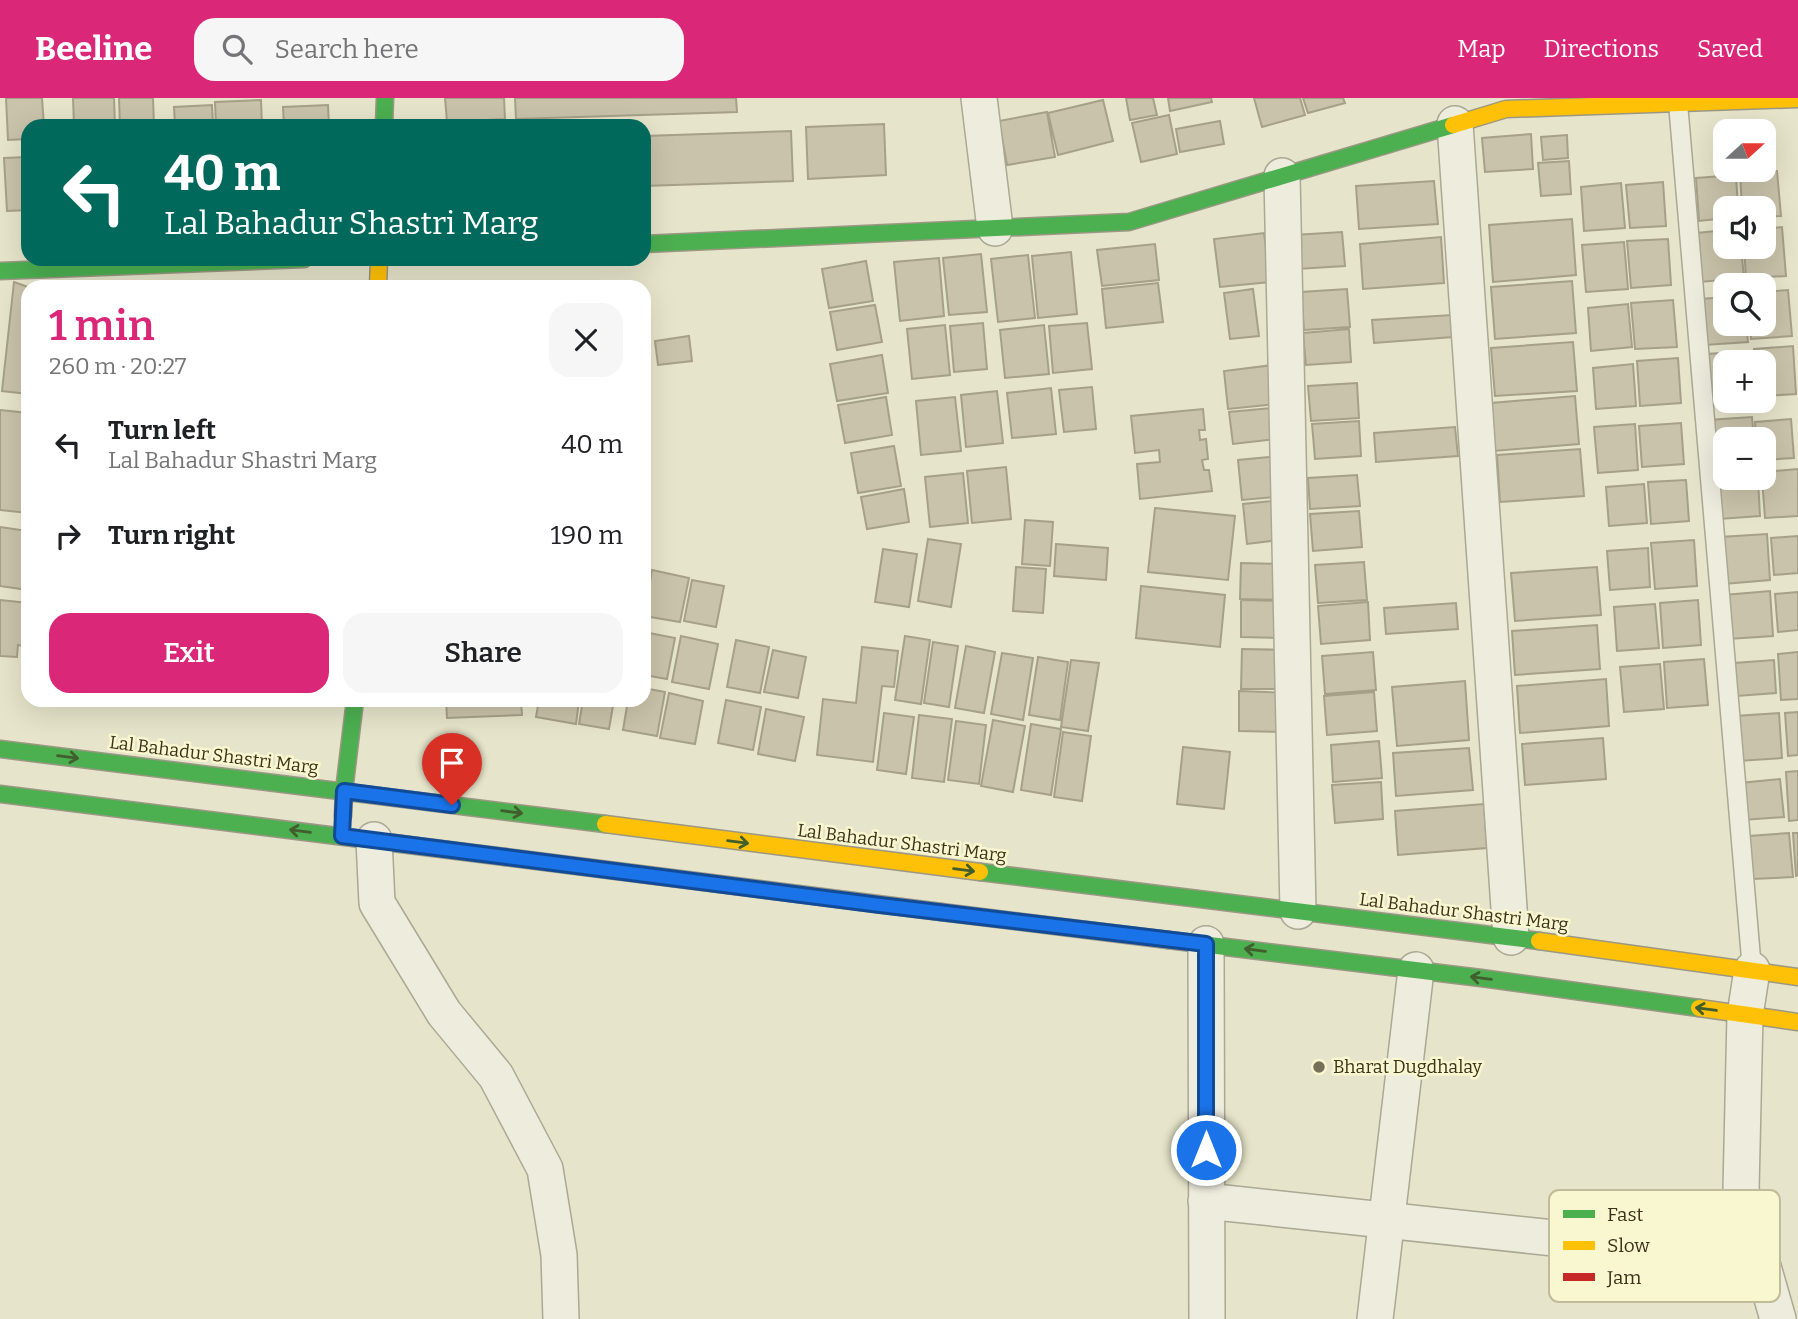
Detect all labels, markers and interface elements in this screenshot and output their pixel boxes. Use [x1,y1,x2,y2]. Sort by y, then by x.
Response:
search box [194,18,684,81]
text: Beeline [35,29,152,69]
icon: search [218,30,256,68]
text: Search here [274,34,419,65]
text: Map [1457,35,1506,63]
text: Directions [1544,35,1659,63]
text: Saved [1697,35,1763,63]
north arrow [1713,119,1776,182]
map controls [1713,119,1776,490]
text: 40 m [164,144,281,203]
icon: left [49,147,140,238]
button: sound [1713,196,1776,259]
text: Lal Bahadur Shastri Marg [164,204,539,242]
button: search [1713,273,1776,336]
text: 1 min [49,301,155,351]
button: close [549,303,623,377]
button: + [1713,350,1776,413]
text: 260 m · 20:27 [49,352,186,380]
text: Turn left [108,415,216,446]
icon: left [49,426,87,464]
button: − [1713,427,1776,490]
text: 40 m [561,429,623,460]
text: Lal Bahadur Shastri Marg [108,446,377,474]
icon: right [49,517,87,555]
text: Turn right [108,520,235,551]
text: 190 m [551,520,623,551]
button: Exit [49,613,329,693]
button: Share [343,613,623,693]
street label: Lal Bahadur Shastri Marg [108,731,320,779]
pin [422,733,482,805]
icon: arrive [433,744,471,782]
one-way arrow [56,751,79,764]
one-way arrow [500,806,523,819]
street label: Lal Bahadur Shastri Marg [796,819,1008,867]
one-way arrow [289,824,312,837]
one-way arrow [726,835,749,848]
one-way arrow [952,864,974,877]
street label: Lal Bahadur Shastri Marg [1358,888,1570,936]
one-way arrow [1244,944,1267,957]
one-way arrow [1470,971,1493,984]
one-way arrow [1695,1003,1718,1016]
place label: Bharat Dugdhalay [1333,1056,1482,1078]
marker: Bharat Dugdhalay [1311,1059,1327,1075]
position arrow [1169,1113,1243,1187]
legend [1549,1190,1780,1302]
text: Fast [1607,1203,1644,1226]
text: Slow [1607,1234,1650,1257]
text: Jam [1606,1266,1641,1289]

